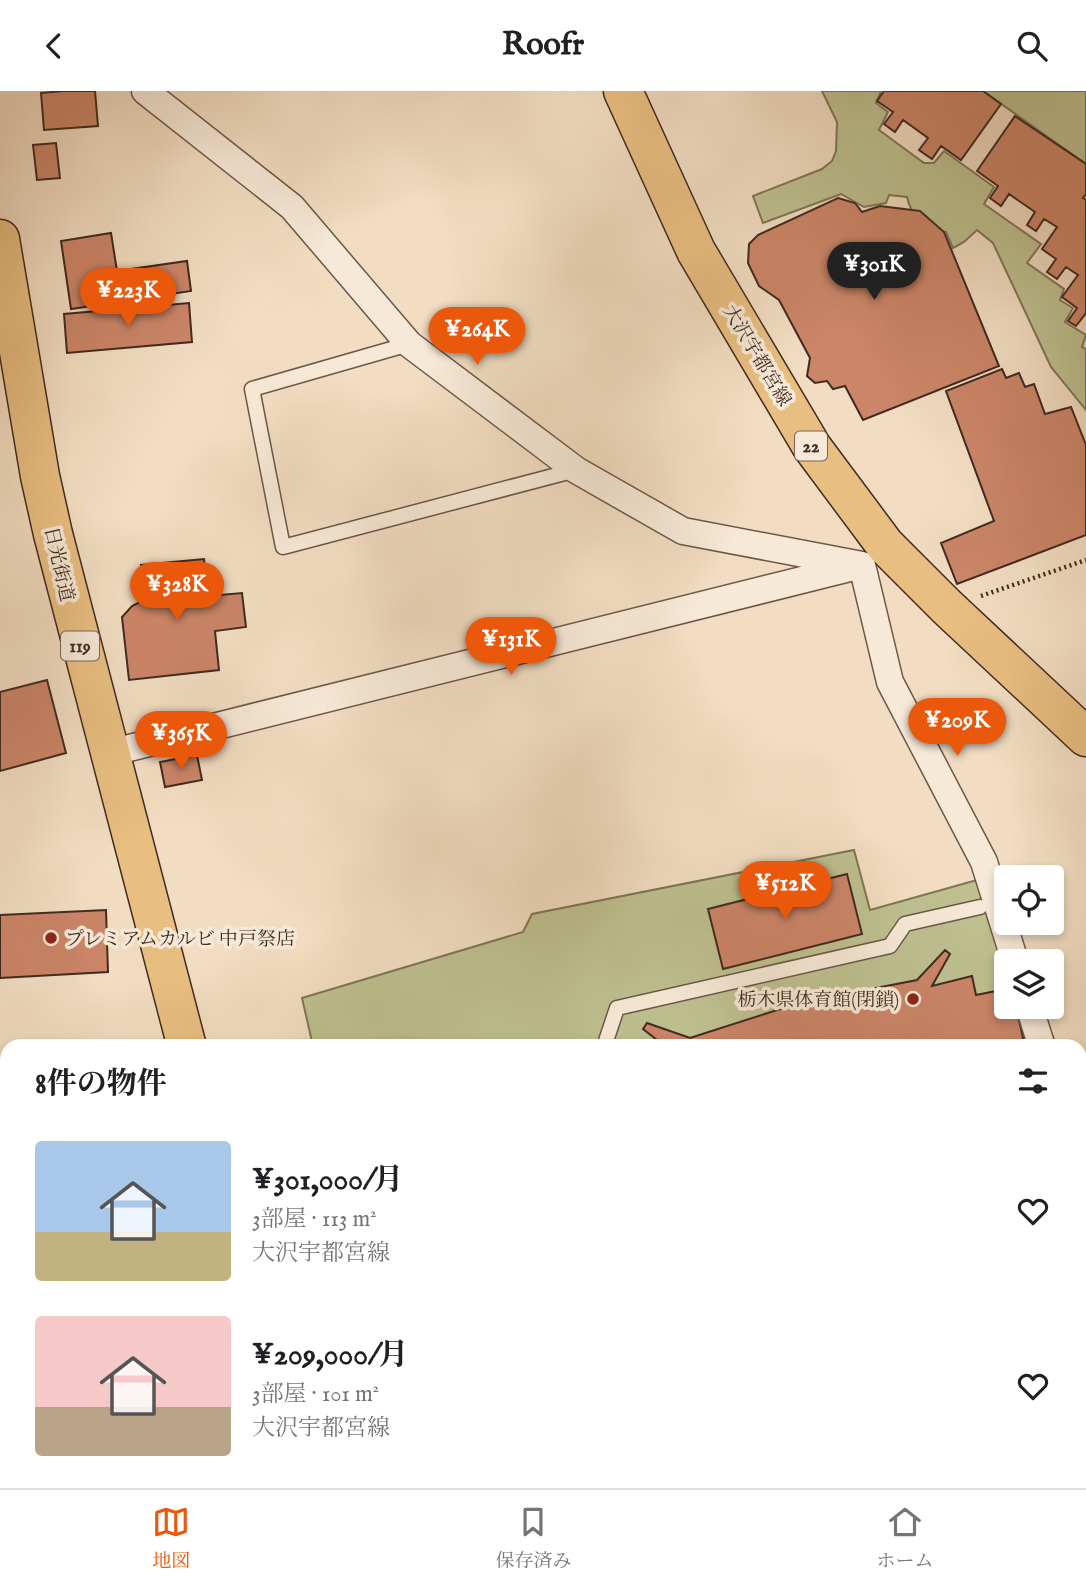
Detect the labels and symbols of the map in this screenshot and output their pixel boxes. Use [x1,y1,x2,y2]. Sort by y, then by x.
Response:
pin: ¥301K [825,243,923,302]
pin: ¥223K [79,268,177,328]
street label: 大沢宇都宮線 [717,301,796,411]
pin: ¥264K [428,307,526,367]
road number: 22 [795,431,827,461]
street label: 日光街道 [38,525,78,604]
pin: ¥328K [128,563,226,622]
pin: ¥131K [462,617,560,677]
road number: 119 [61,631,99,661]
pin: ¥209K [908,699,1006,758]
pin: ¥365K [132,711,230,771]
pin: ¥512K [736,861,834,921]
place label: プレミアムカルビ 中戸祭店 [65,928,295,952]
marker: プレミアムカルビ 中戸祭店 [43,930,59,946]
place label: 栃木県体育館(閉鎖) [737,989,899,1013]
marker: 栃木県体育館(閉鎖) [905,991,921,1007]

